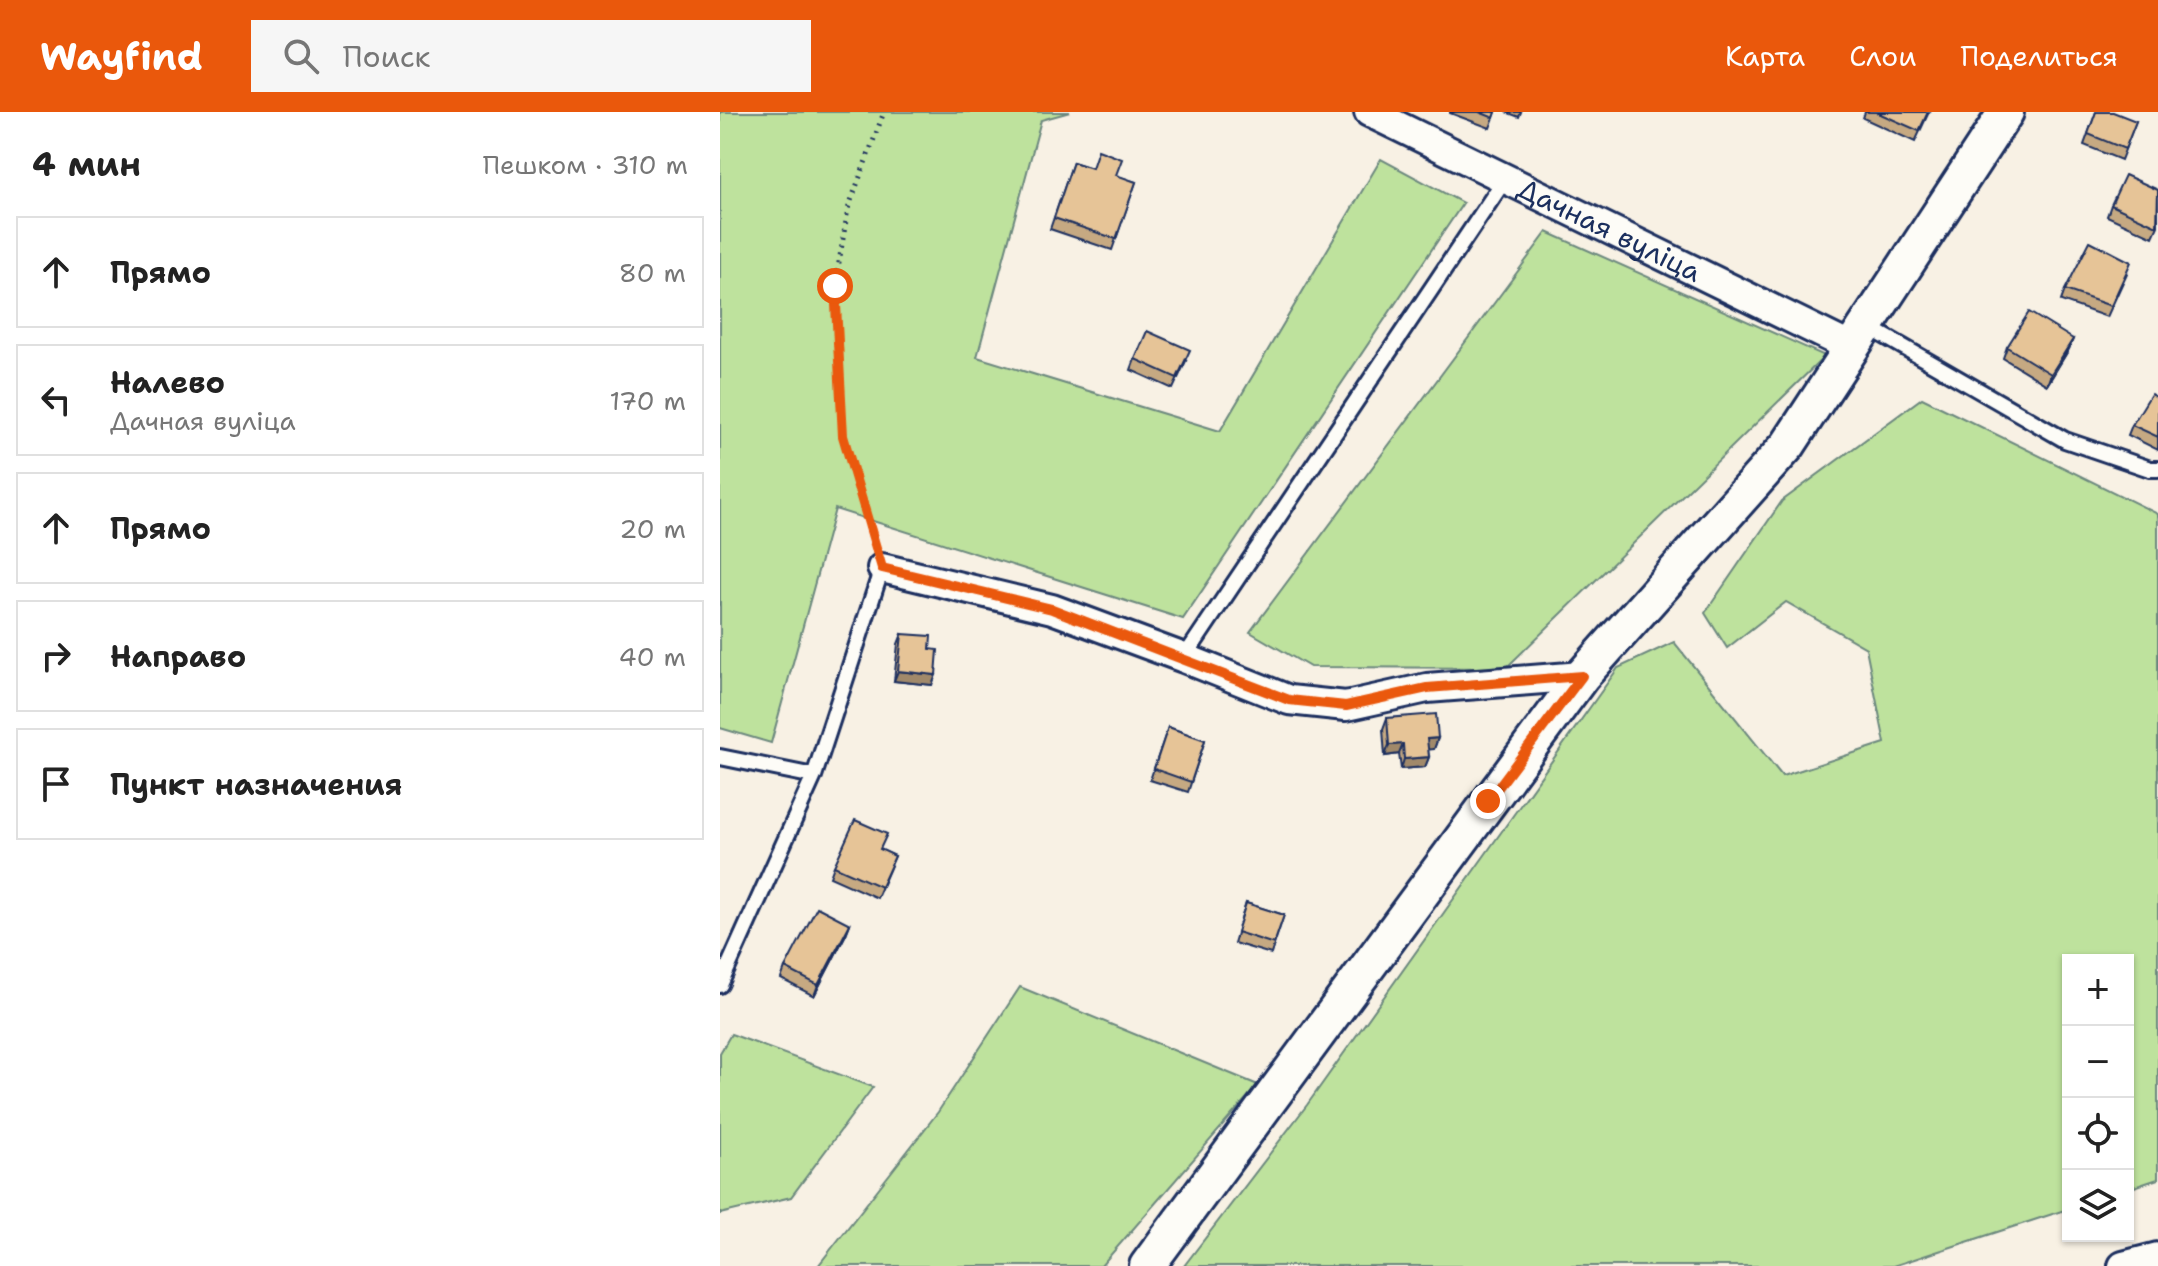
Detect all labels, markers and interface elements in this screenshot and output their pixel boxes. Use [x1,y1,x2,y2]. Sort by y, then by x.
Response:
search box [251,20,811,92]
text: Wayfind [40,31,203,82]
icon: search [279,34,323,78]
text: Поиск [343,36,430,77]
text: Карта [1725,37,1805,75]
text: Слои [1849,37,1916,75]
text: Поделиться [1960,37,2118,75]
text: 4 мин [32,141,141,187]
text: Пешком · 310 m [483,147,688,182]
street label: Дачная вуліца [1512,169,1708,291]
icon: ahead [34,250,78,294]
text: Прямо [110,252,211,293]
text: 80 m [619,255,686,290]
route start [817,268,853,304]
text: Налево [110,362,225,403]
icon: left [34,378,78,422]
text: 170 m [609,383,686,418]
text: Дачная вуліца [110,403,296,438]
icon: ahead [34,506,78,550]
text: Прямо [110,508,211,549]
text: 20 m [619,511,686,546]
icon: right [34,634,78,678]
text: Направо [110,636,246,677]
text: 40 m [619,639,686,674]
icon: arrive [34,762,78,806]
text: Пункт назначения [110,764,402,805]
route end [1470,783,1506,819]
map controls [2062,954,2134,1242]
button: + [2062,954,2134,1026]
button: − [2062,1026,2134,1098]
button: locate [2062,1098,2134,1170]
button: layers [2062,1170,2134,1242]

